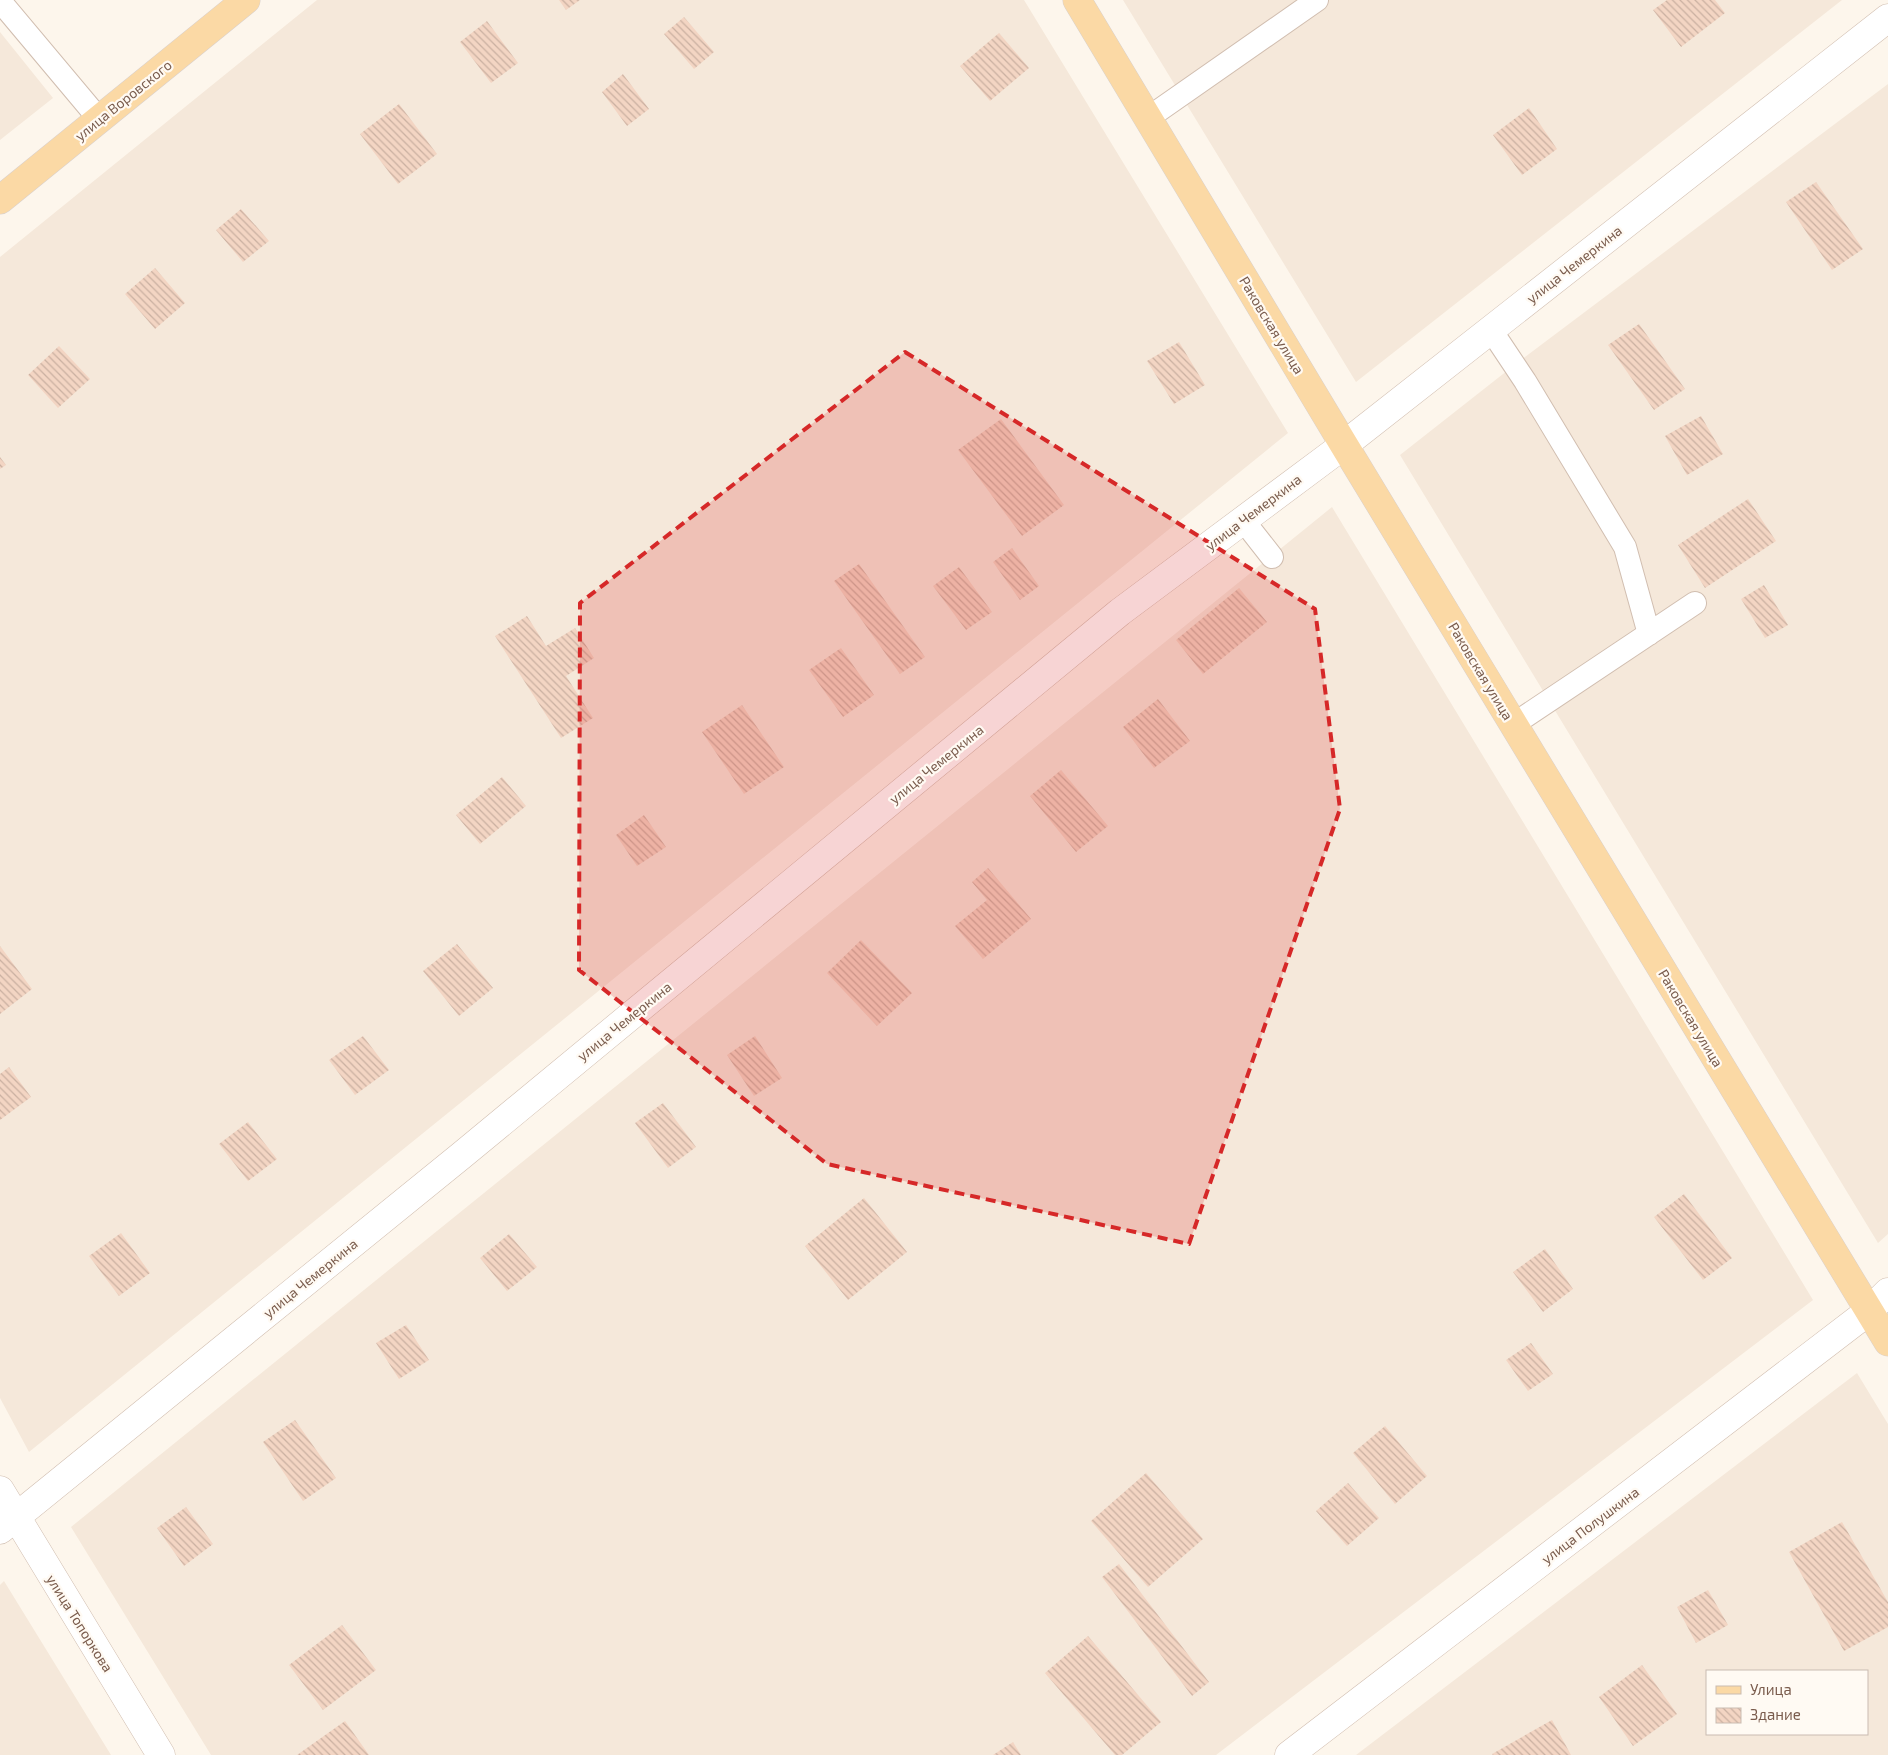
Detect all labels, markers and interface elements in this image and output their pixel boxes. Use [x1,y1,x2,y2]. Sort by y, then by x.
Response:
street label: улица Воровского [71,56,175,144]
street label: улица Чемеркина [1523,222,1625,306]
street label: Раковская улица [1236,273,1308,377]
street label: улица Чемеркина [1201,470,1305,554]
street label: Раковская улица [1445,619,1517,723]
street label: улица Чемеркина [885,721,987,807]
street label: Раковская улица [1655,966,1727,1070]
street label: улица Чемеркина [573,978,675,1064]
street label: улица Чемеркина [259,1235,361,1321]
street label: улица Полушкина [1538,1483,1642,1567]
street label: улица Топоркова [43,1571,117,1675]
legend [1706,1670,1868,1735]
text: Улица [1750,1680,1792,1698]
text: Здание [1750,1705,1801,1723]

